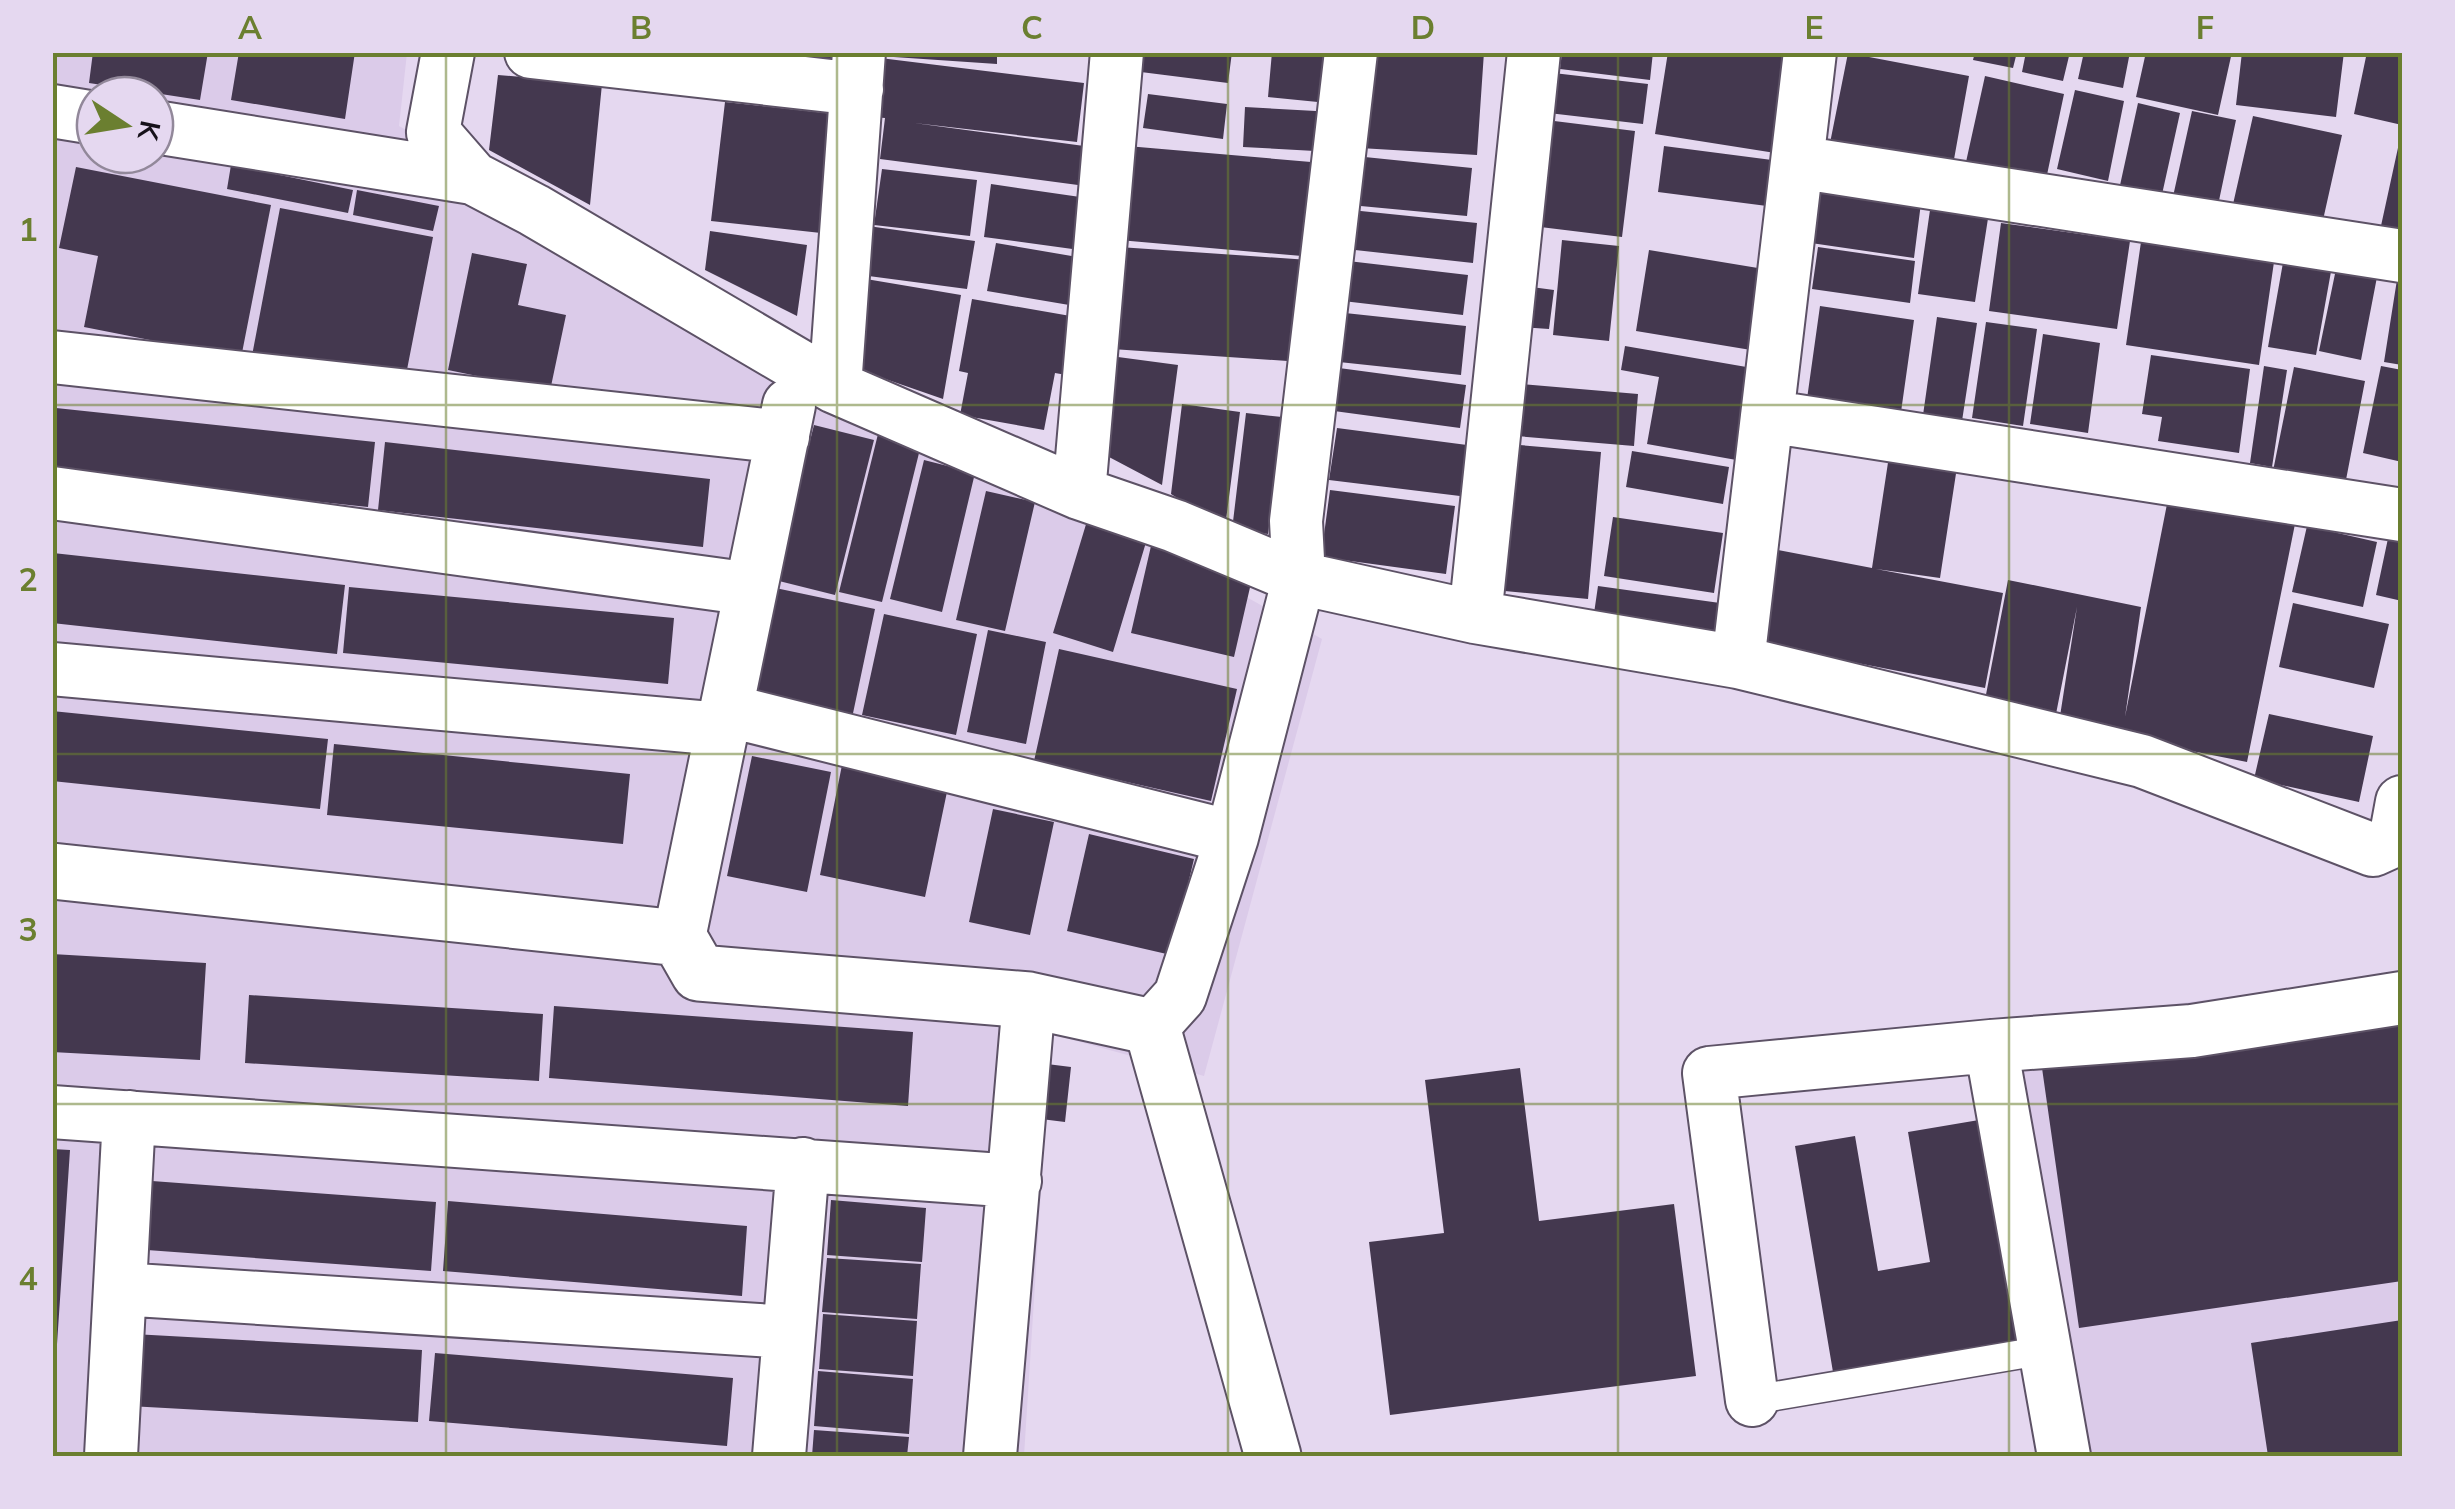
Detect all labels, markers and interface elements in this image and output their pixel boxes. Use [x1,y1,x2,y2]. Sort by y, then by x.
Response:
text: A [238,7,262,47]
text: B [630,7,652,47]
text: C [1021,7,1043,47]
text: D [1411,7,1435,47]
text: E [1804,7,1824,47]
text: F [2196,7,2214,47]
north arrow [75,75,175,175]
text: K [131,118,169,144]
text: 1 [18,209,38,249]
text: 2 [18,559,38,599]
text: 3 [18,909,38,949]
text: 4 [18,1258,38,1298]

